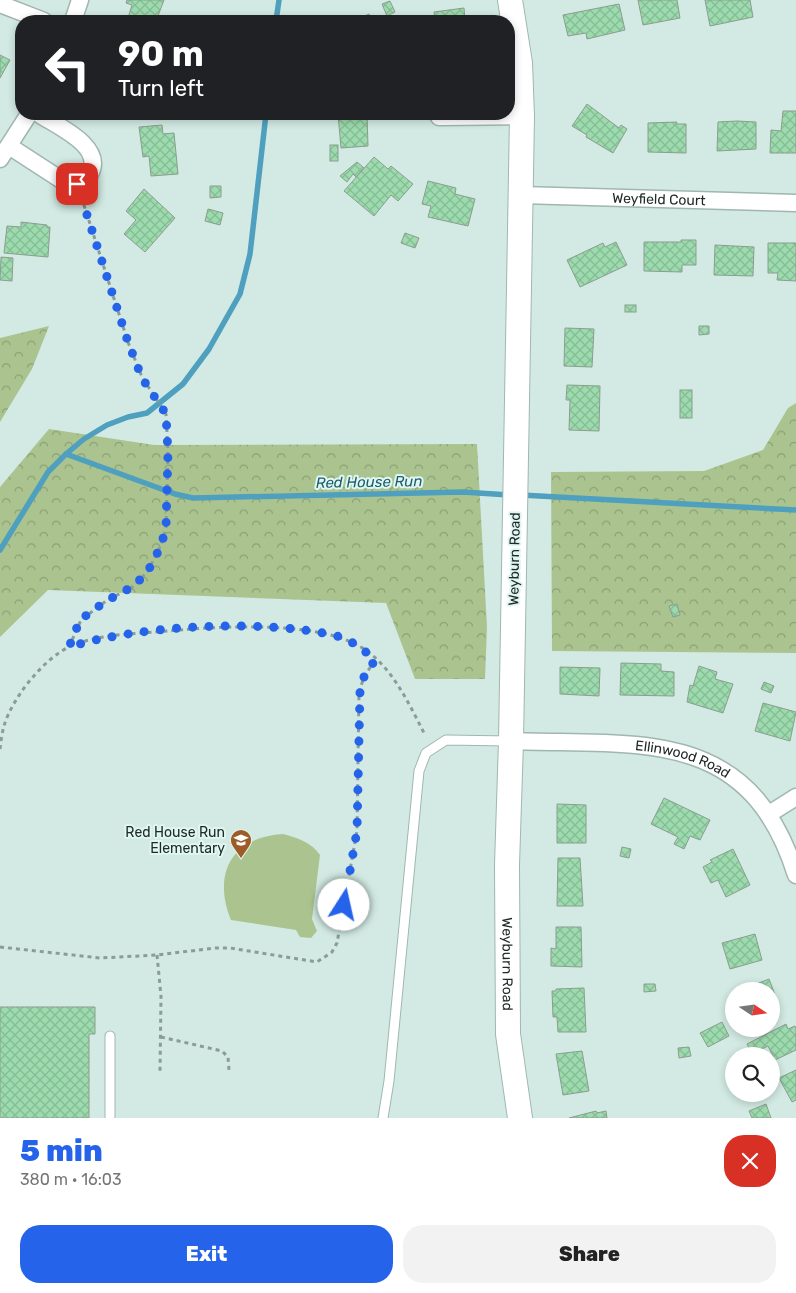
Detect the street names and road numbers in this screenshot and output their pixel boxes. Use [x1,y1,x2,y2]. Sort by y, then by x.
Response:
street label: Weyfield Court [612,190,706,209]
street label: Weyburn Road [505,512,524,606]
street label: Ellinwood Road [634,737,733,782]
street label: Weyburn Road [498,917,516,1011]

